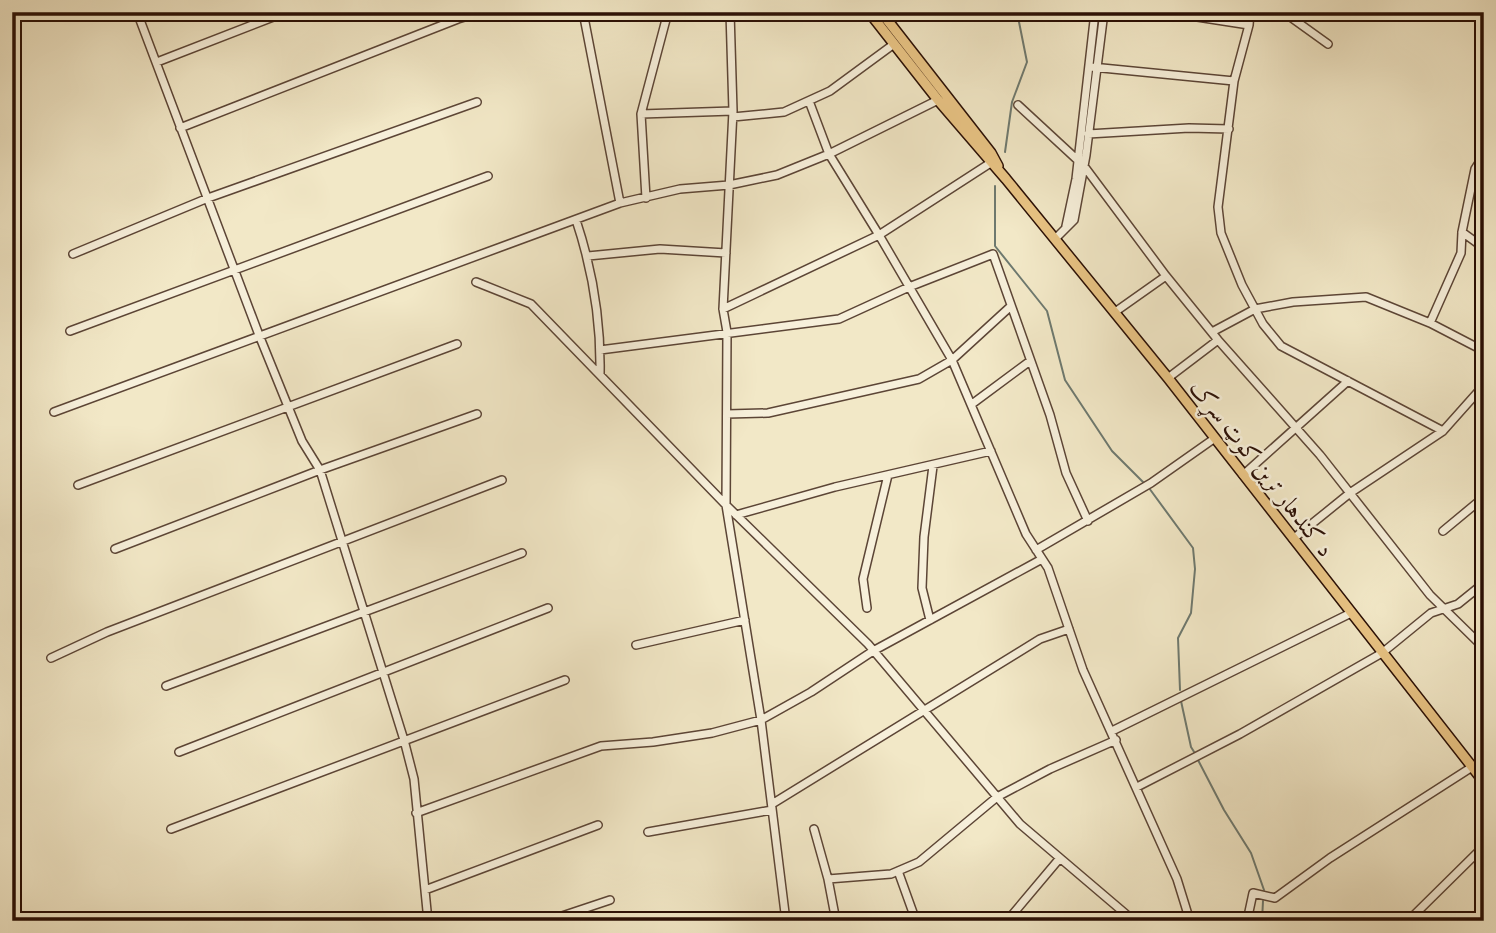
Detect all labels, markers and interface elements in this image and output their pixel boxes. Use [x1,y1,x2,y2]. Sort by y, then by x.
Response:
street label: د کندهار ترين کوټ سړک [1180,373,1341,565]

